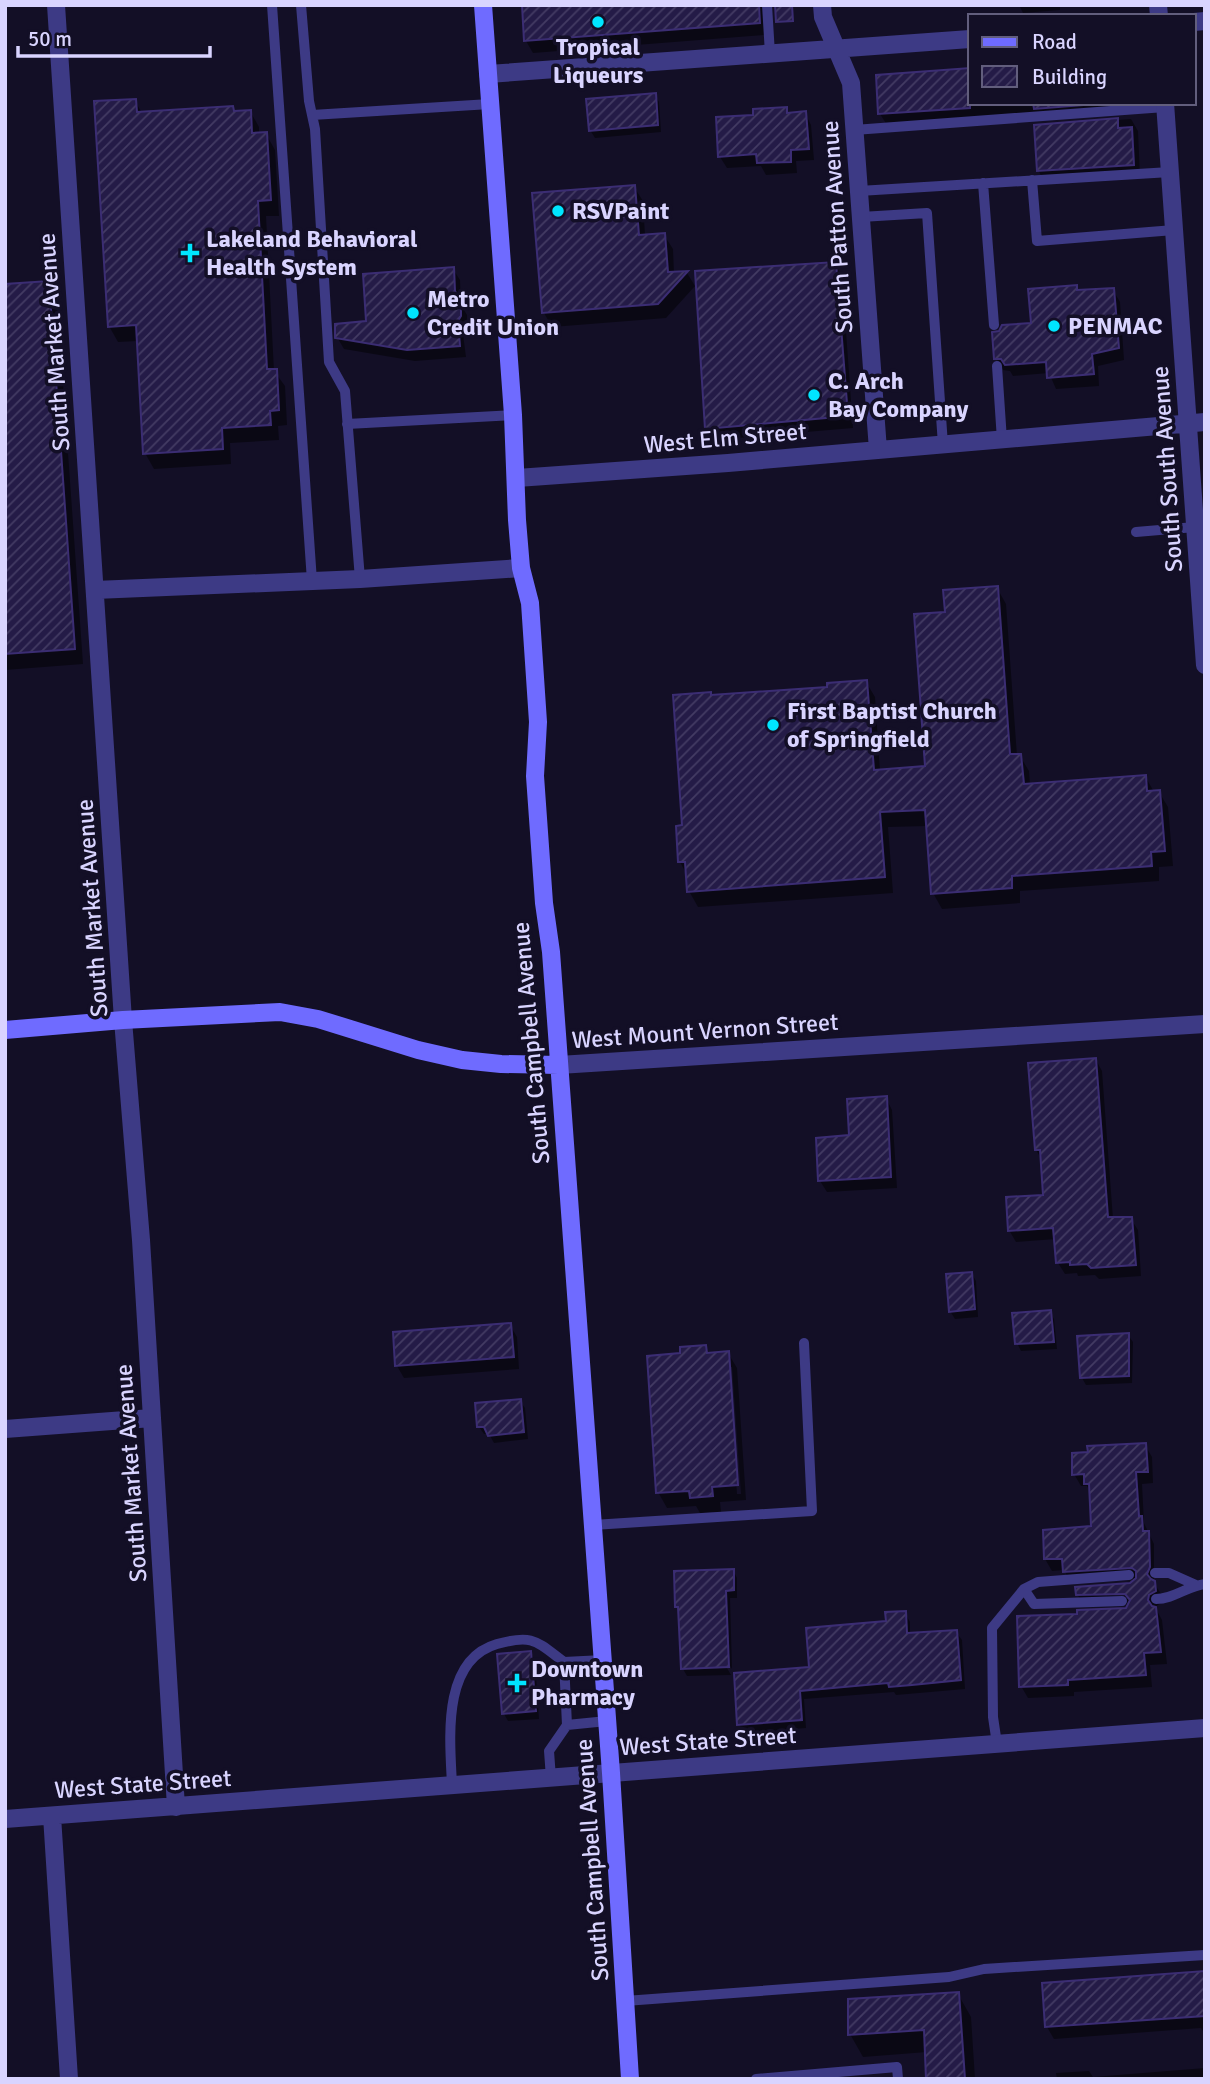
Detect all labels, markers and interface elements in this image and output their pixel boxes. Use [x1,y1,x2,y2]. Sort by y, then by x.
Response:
scale bar [18,14,210,58]
marker: Tropical Liqueurs [590,14,606,30]
legend [968,14,1196,105]
text: 50 m [28,26,72,52]
text: Road [1032,29,1077,55]
place label: Tropical Liqueurs [553,32,644,90]
text: Building [1032,64,1107,90]
street label: South Patton Avenue [815,120,859,334]
place label: RSVPaint [572,196,669,226]
marker: RSVPaint [550,203,566,219]
place label: Lakeland Behavioral Health System [206,224,418,282]
street label: South Market Avenue [31,232,77,452]
marker: Lakeland Behavioral Health System [180,243,200,263]
place label: Metro Credit Union [427,284,559,342]
marker: Metro Credit Union [405,305,421,321]
place label: PENMAC [1068,311,1163,341]
marker: PENMAC [1046,318,1062,334]
street label: South South Avenue [1145,365,1189,573]
place label: C. Arch Bay Company [828,366,968,424]
marker: C. Arch Bay Company [806,387,822,403]
street label: West Elm Street [642,416,808,460]
place label: First Baptist Church of Springfield [787,696,997,754]
marker: First Baptist Church of Springfield [765,717,781,733]
street label: South Market Avenue [69,798,115,1018]
street label: South Campbell Avenue [505,921,557,1165]
street label: West Mount Vernon Street [571,1007,839,1055]
street label: South Market Avenue [108,1363,154,1583]
place label: Downtown Pharmacy [531,1654,643,1712]
marker: Downtown Pharmacy [509,1675,525,1691]
street label: West State Street [619,1720,797,1762]
street label: South Campbell Avenue [569,1738,615,1982]
street label: West State Street [54,1763,232,1805]

